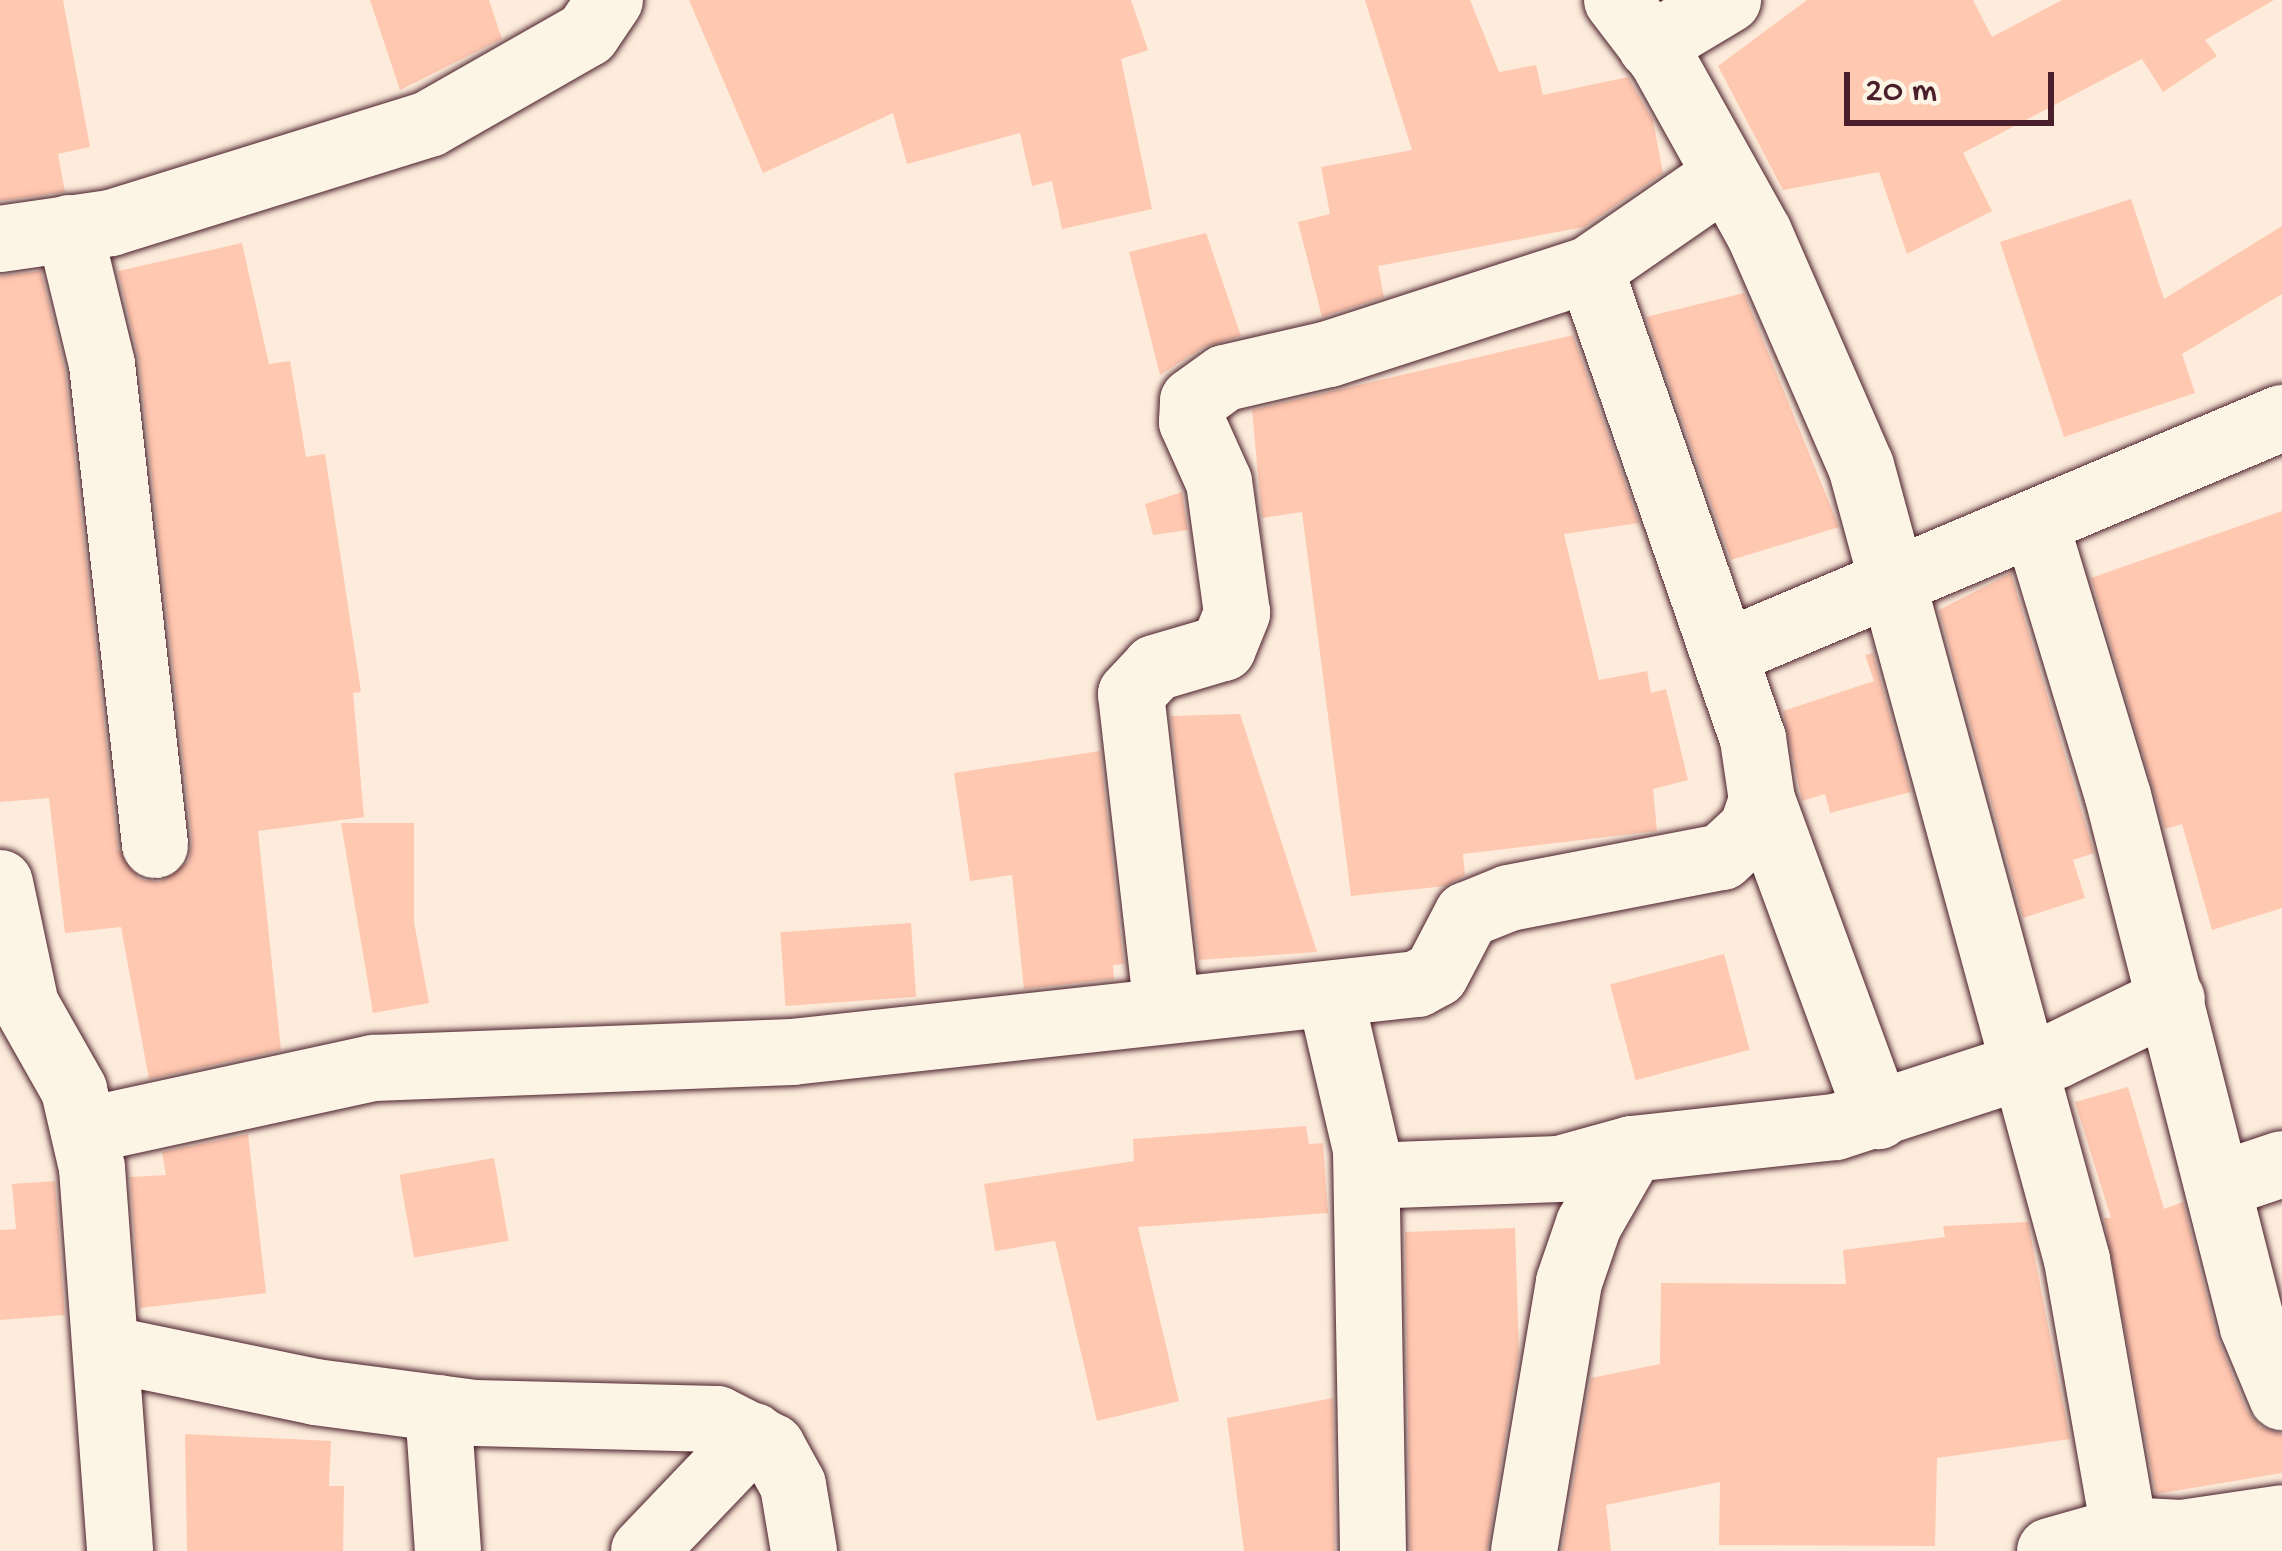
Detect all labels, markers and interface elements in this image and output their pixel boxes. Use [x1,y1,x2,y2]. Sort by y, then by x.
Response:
scale bar [1850,48,2060,122]
text: 20 m [1865,71,1937,114]

